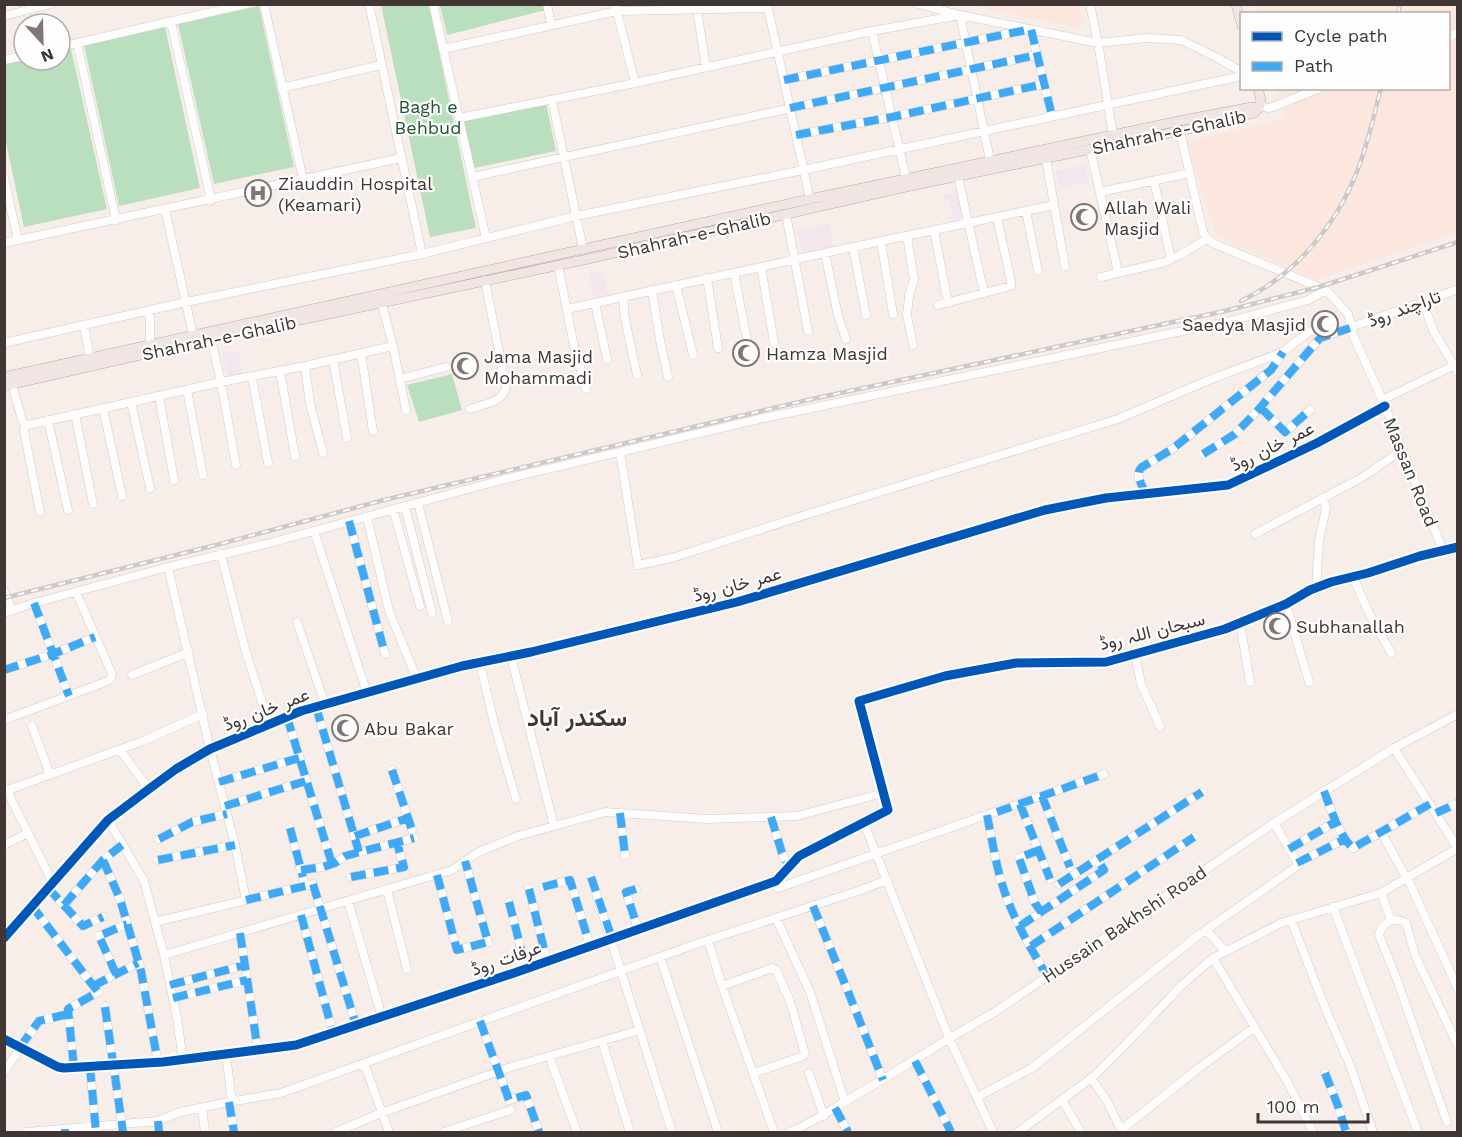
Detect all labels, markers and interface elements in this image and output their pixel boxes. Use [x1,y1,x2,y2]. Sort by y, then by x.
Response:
north arrow [12,12,72,72]
legend [1240,12,1450,90]
text: Cycle path [1294,25,1388,46]
text: N [38,44,56,66]
text: Path [1294,55,1334,76]
park label: Bagh e Behbud [395,96,461,138]
street label: Shahrah-e-Ghalib [1090,105,1248,159]
place label: Ziauddin Hospital (Keamari) [278,173,433,215]
hospital icon: Ziauddin Hospital (Keamari) [243,178,273,208]
place label: Allah Wali Masjid [1104,197,1191,239]
mosque icon: Allah Wali Masjid [1069,202,1099,232]
street label: Shahrah-e-Ghalib [615,207,773,263]
street label: تاراچند روڈ [1365,285,1444,333]
mosque icon: Saedya Masjid [1310,309,1340,339]
street label: Shahrah-e-Ghalib [140,311,298,365]
place label: Saedya Masjid [1182,314,1306,335]
mosque icon: Hamza Masjid [731,338,761,368]
place label: Hamza Masjid [766,343,888,364]
place label: Jama Masjid Mohammadi [484,346,593,388]
mosque icon: Jama Masjid Mohammadi [450,351,480,381]
street label: Massan Road [1380,414,1442,530]
street label: عمر خان روڈ [1227,417,1318,476]
street label: عمر خان روڈ [691,562,784,607]
street label: سبحان اللہ روڈ [1097,608,1207,655]
mosque icon: Subhanallah [1262,611,1292,641]
place label: Subhanallah [1296,616,1405,637]
street label: عمر خان روڈ [220,683,312,736]
district label: سکندر آباد [527,704,627,733]
mosque icon: Abu Bakar [330,713,360,743]
place label: Abu Bakar [364,718,454,739]
street label: Hussain Bakhshi Road [1038,861,1210,987]
street label: عرفات روڈ [468,936,544,981]
scale bar [1258,1086,1368,1124]
text: 100 m [1267,1096,1320,1117]

